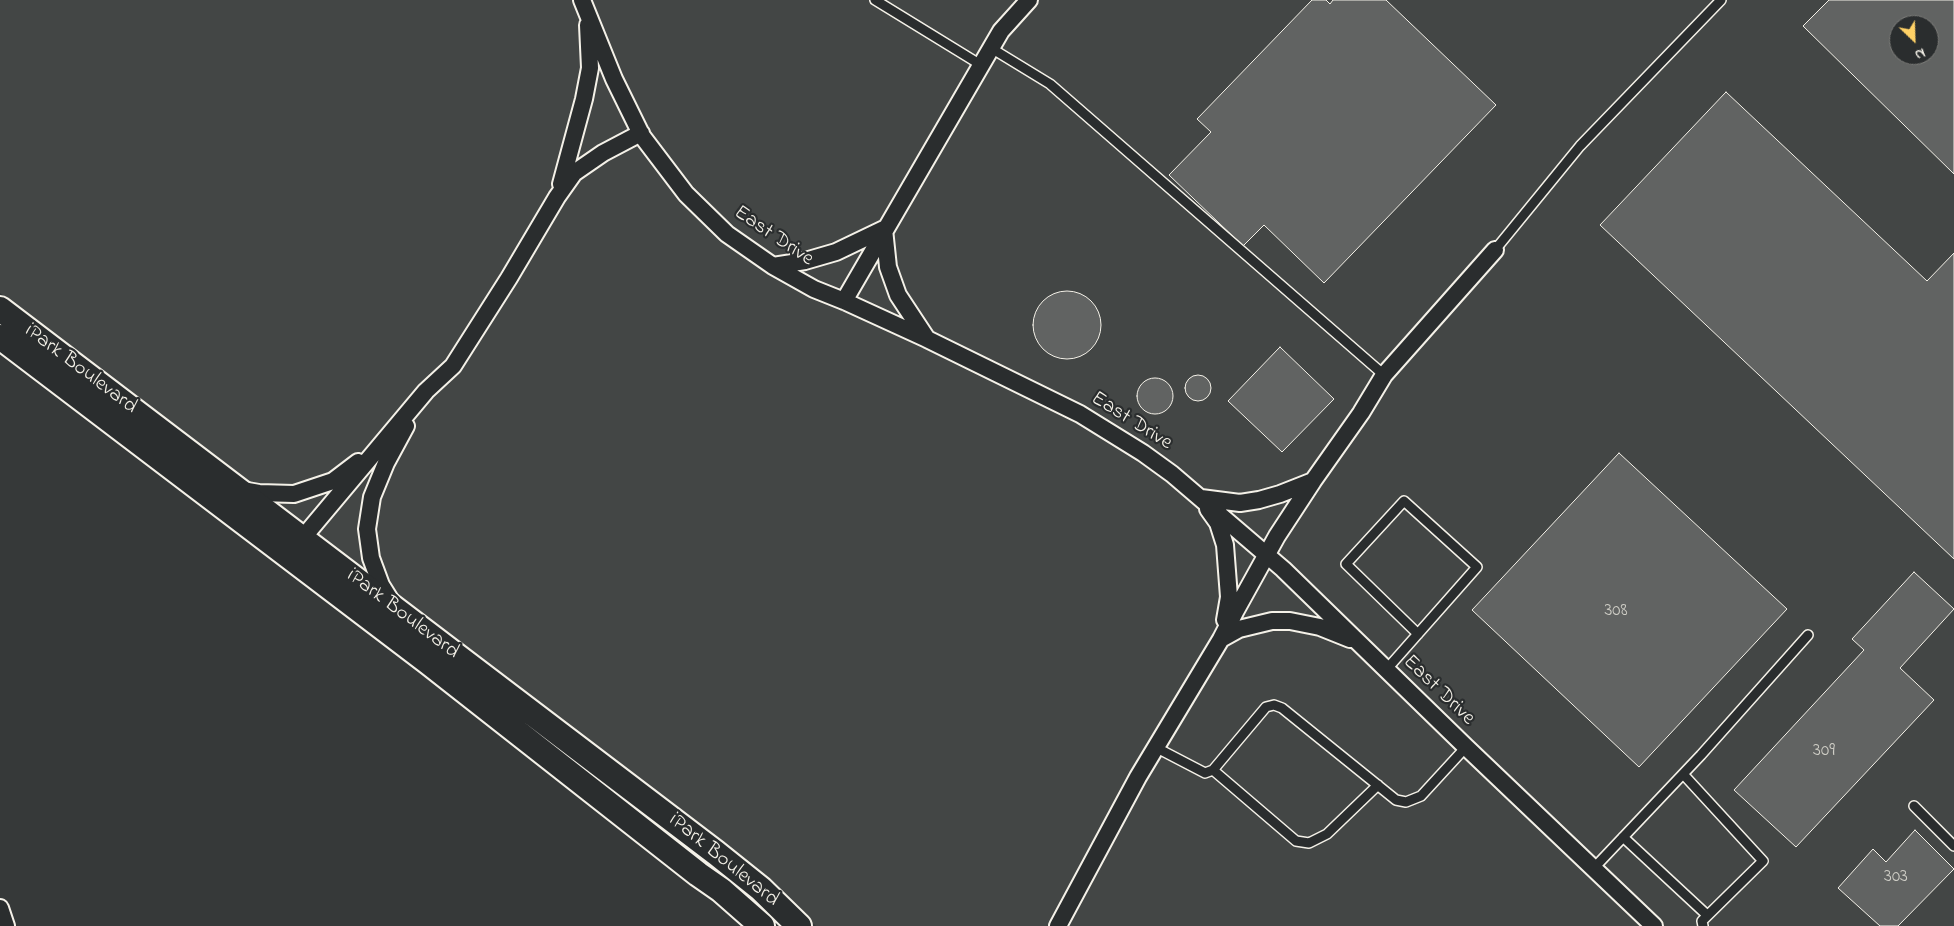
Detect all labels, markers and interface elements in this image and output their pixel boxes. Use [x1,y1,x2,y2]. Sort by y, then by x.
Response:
north arrow [1889,15,1939,65]
text: N [1911,42,1928,65]
street label: East Drive [728,201,818,273]
street label: iPark Boulevard [19,319,141,421]
street label: East Drive [1086,387,1176,457]
street label: iPark Boulevard [341,564,463,666]
house number: 308 [1604,601,1628,623]
street label: East Drive [1397,650,1479,732]
house number: 309 [1813,741,1835,763]
street label: iPark Boulevard [663,809,783,913]
house number: 303 [1884,867,1908,889]

